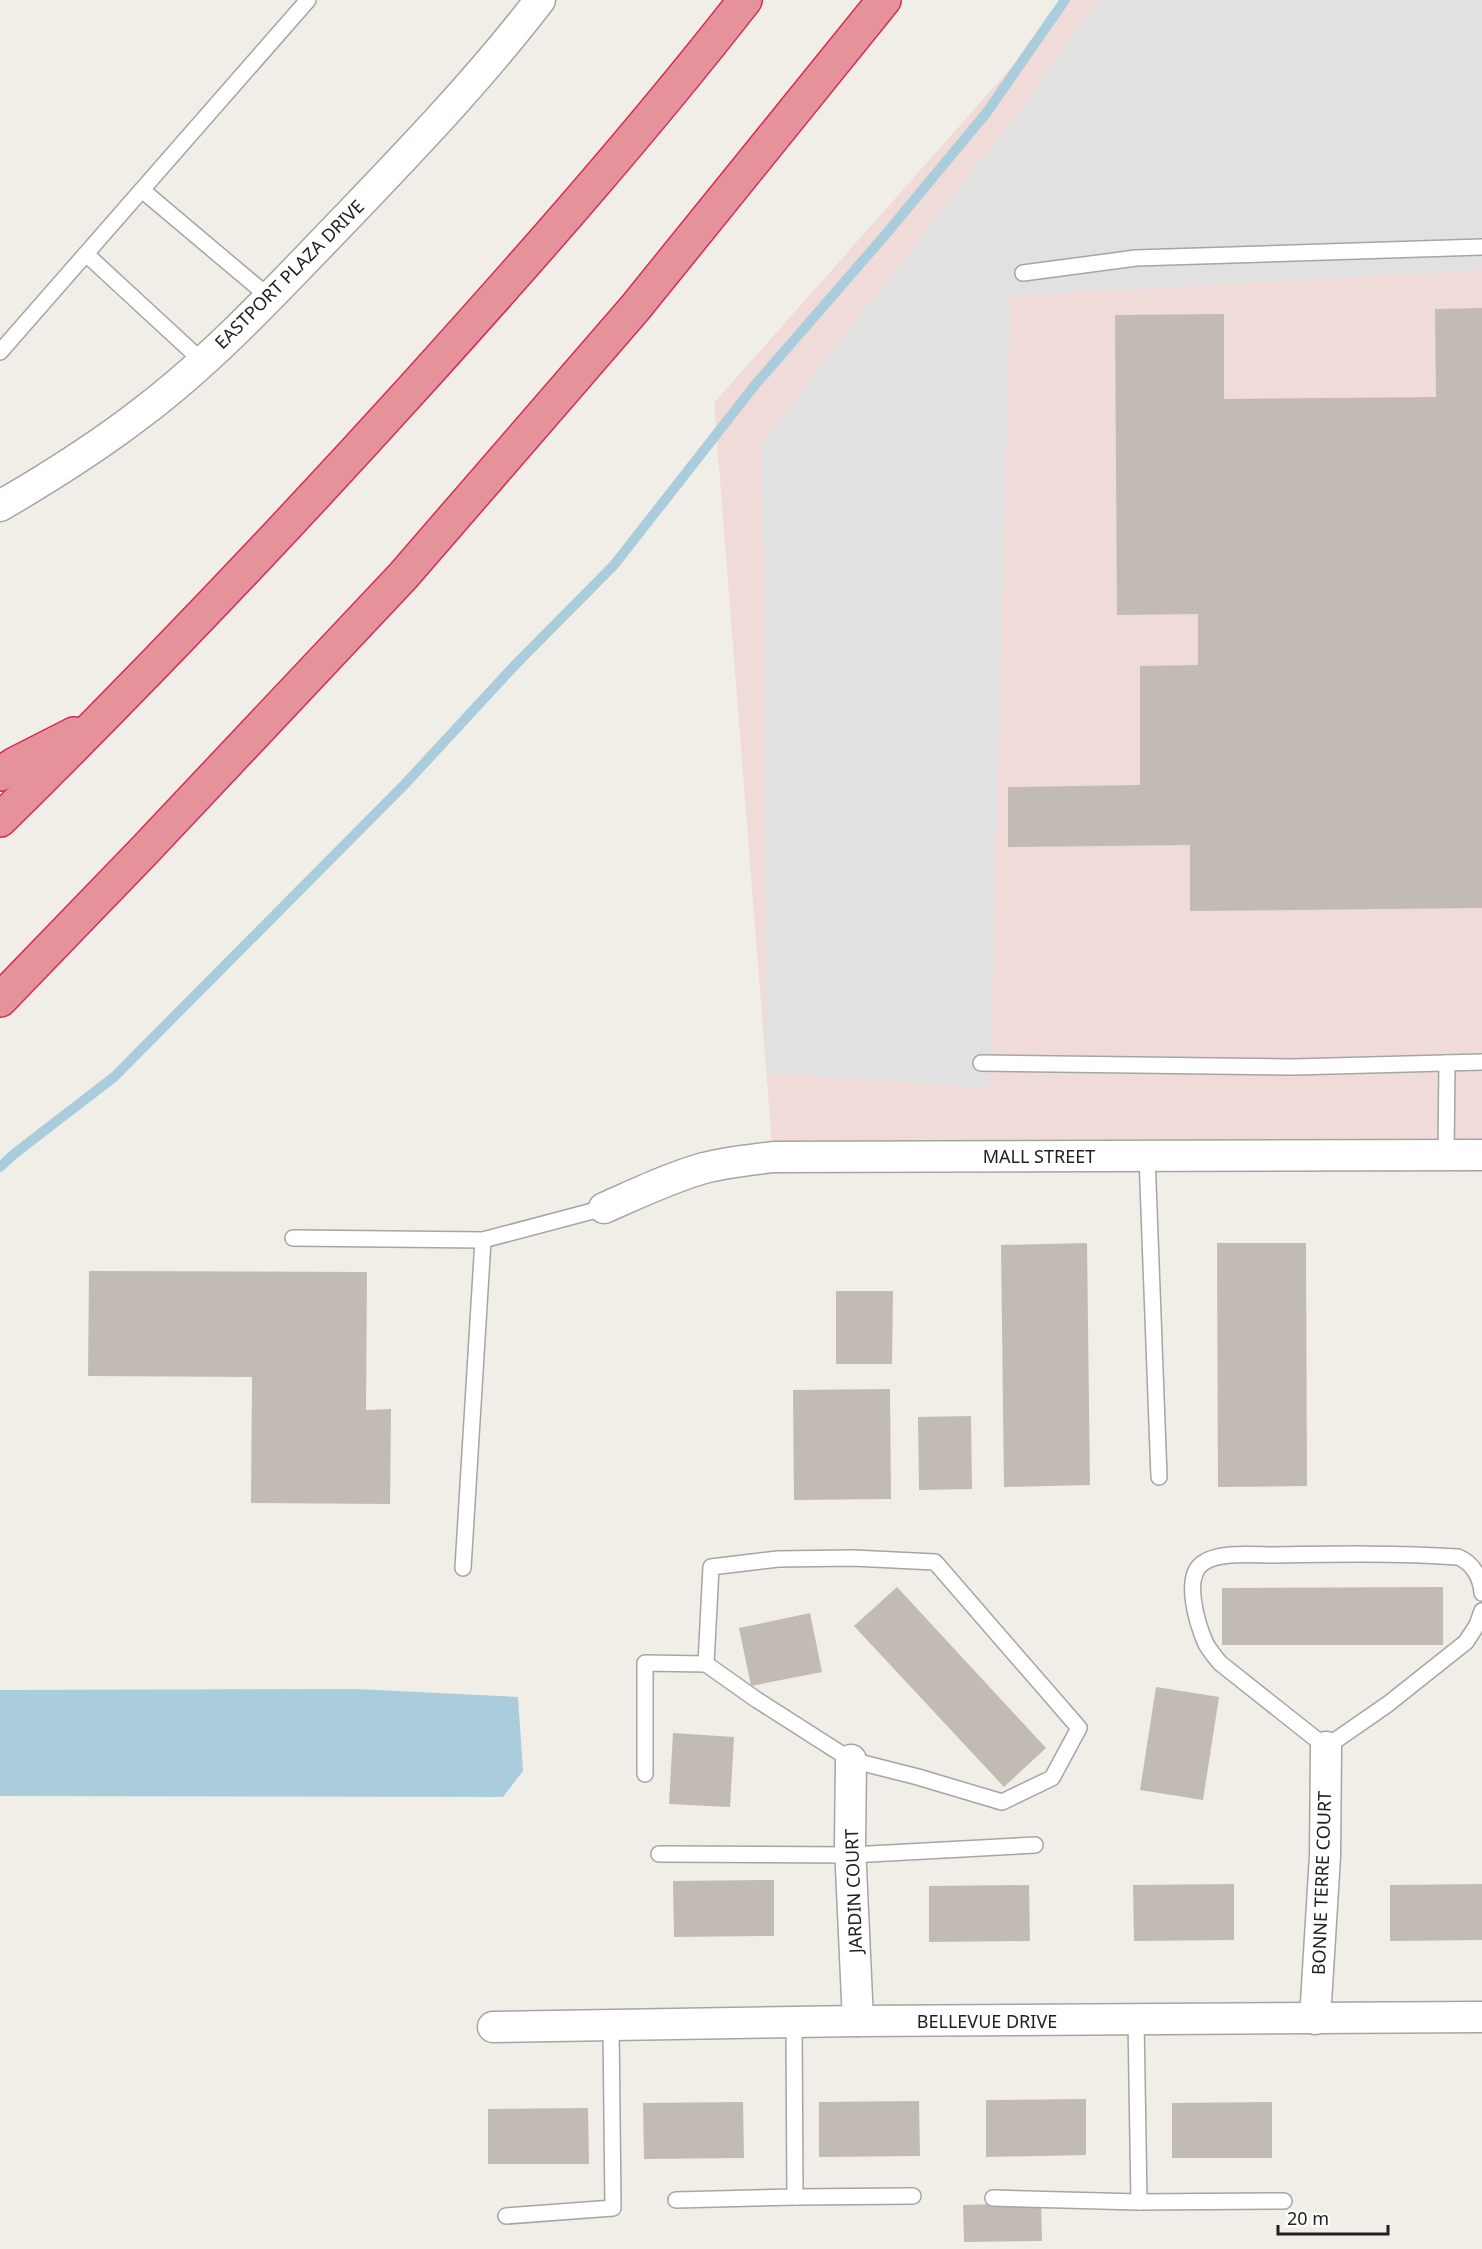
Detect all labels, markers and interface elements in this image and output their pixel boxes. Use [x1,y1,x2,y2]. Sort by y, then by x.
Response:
street label: EASTPORT PLAZA DRIVE [209,194,369,354]
street label: MALL STREET [983,1144,1095,1168]
street label: BONNE TERRE COURT [1306,1790,1336,1976]
street label: JARDIN COURT [839,1828,867,1956]
street label: BELLEVUE DRIVE [917,2009,1057,2033]
scale bar [1278,2198,1388,2236]
text: 20 m [1287,2206,1329,2230]

